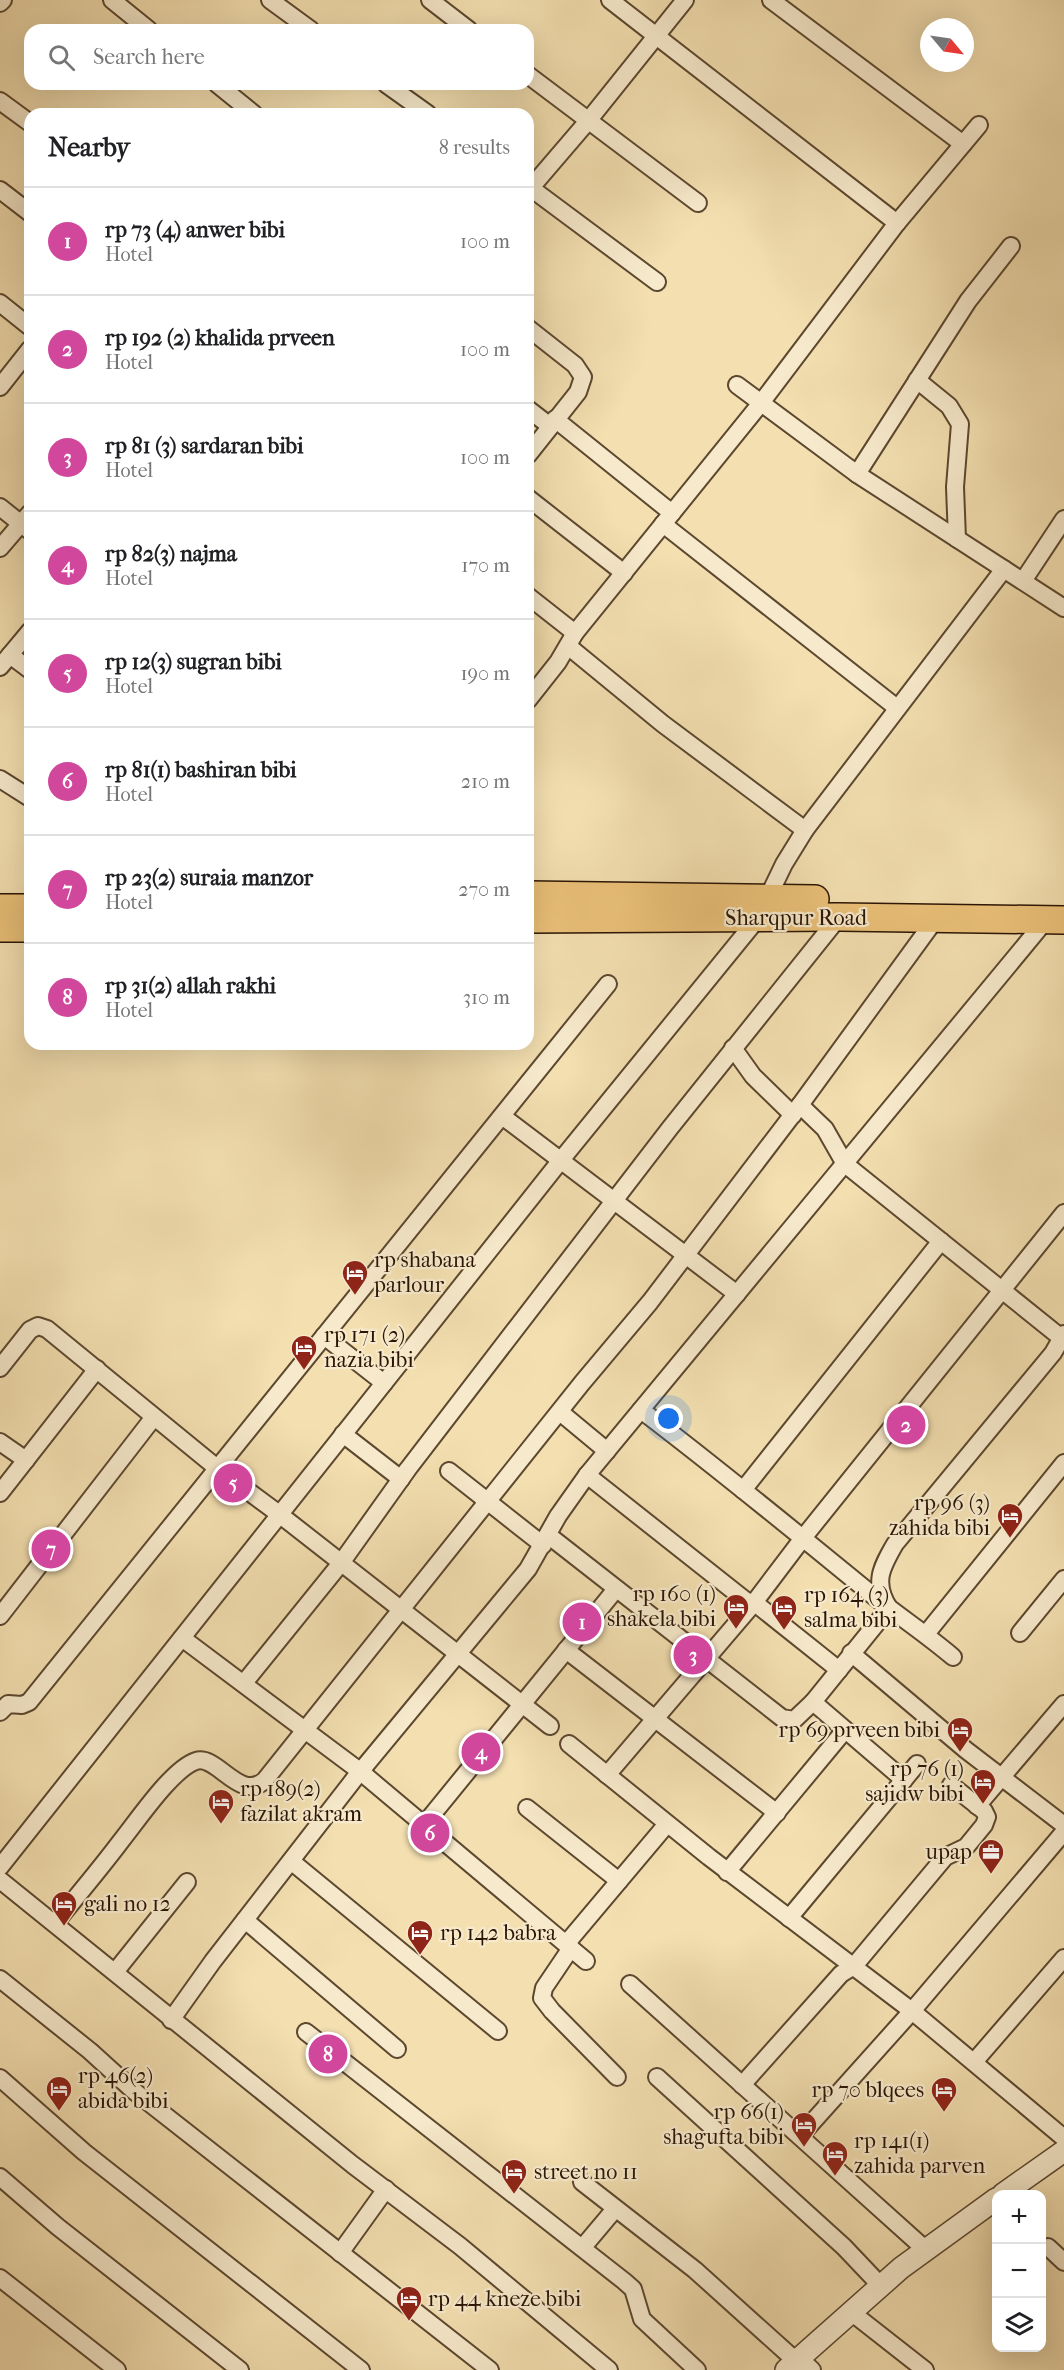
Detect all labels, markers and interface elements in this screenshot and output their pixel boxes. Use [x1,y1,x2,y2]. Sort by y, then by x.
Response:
north arrow [920,18,974,72]
search box [24,24,534,90]
icon: search [45,41,78,74]
text: Search here [93,44,205,70]
text: Nearby [48,132,130,163]
text: 8 results [439,136,510,159]
text: rp 73 (4) anwer bibi [105,217,285,243]
text: 1 [64,230,71,253]
text: 100 m [460,230,510,253]
text: Hotel [105,243,153,266]
text: rp 192 (2) khalida prveen [105,325,335,351]
text: 2 [62,338,73,361]
text: 100 m [460,338,510,361]
text: Hotel [105,351,153,374]
text: rp 81 (3) sardaran bibi [105,433,303,459]
text: 3 [63,446,72,469]
text: 100 m [460,446,510,469]
text: Hotel [105,459,153,482]
text: rp 82(3) najma [105,541,237,567]
text: 4 [62,554,73,577]
text: 170 m [461,554,510,577]
text: Hotel [105,567,153,590]
text: rp 12(3) sugran bibi [105,649,282,675]
text: 5 [63,662,72,685]
text: 190 m [460,662,510,685]
text: Hotel [105,675,153,698]
text: rp 81(1) bashiran bibi [105,757,297,783]
text: 6 [62,770,73,793]
text: 210 m [461,770,510,793]
text: Hotel [105,783,153,806]
text: rp 23(2) suraia manzor [105,865,313,891]
text: 7 [63,878,72,901]
text: 270 m [458,878,510,901]
text: Hotel [105,891,153,914]
street label: Sharqpur Road [725,905,868,931]
text: rp 31(2) allah rakhi [105,973,276,999]
text: 8 [62,986,73,1009]
text: 310 m [463,986,510,1009]
text: Hotel [105,999,153,1022]
place label: rp shabana parlour [373,1247,477,1298]
hotel icon: rp shabana parlour [340,1258,370,1296]
place label: rp 171 (2) nazia bibi [324,1322,414,1373]
hotel icon: rp 171 (2) nazia bibi [289,1333,319,1371]
pin: 2 [886,1402,926,1448]
your location [654,1404,683,1433]
pin: 5 [214,1460,252,1506]
place label: rp 96 (3) zahida bibi [889,1490,990,1541]
hotel icon: rp 96 (3) zahida bibi [995,1501,1025,1539]
pin: 7 [32,1526,70,1572]
place label: rp 160 (1) shakela bibi [607,1581,716,1632]
place label: rp 164 (3) salma bibi [804,1582,898,1633]
hotel icon: rp 160 (1) shakela bibi [721,1592,751,1630]
hotel icon: rp 164 (3) salma bibi [769,1593,799,1631]
pin: 1 [562,1600,602,1644]
pin: 3 [674,1632,712,1678]
hotel icon: rp 69 prveen bibi [945,1715,975,1753]
place label: rp 69 prveen bibi [779,1717,940,1743]
pin: 4 [462,1730,500,1774]
place label: rp 76 (1) sajidw bibi [865,1756,965,1807]
hotel icon: rp 76 (1) sajidw bibi [968,1767,998,1805]
place label: rp 189(2) fazilat akram [240,1776,363,1827]
hotel icon: rp 189(2) fazilat akram [206,1787,236,1825]
pin: 6 [410,1810,450,1856]
office icon: upap [976,1837,1006,1875]
place label: upap [925,1839,972,1865]
hotel icon: gali no 12 [49,1889,79,1927]
place label: gali no 12 [84,1891,171,1917]
hotel icon: rp 142 babra [405,1918,435,1956]
place label: rp 142 babra [440,1920,557,1946]
pin: 8 [308,2032,348,2076]
place label: rp 46(2) abida bibi [78,2063,169,2114]
hotel icon: rp 46(2) abida bibi [44,2074,74,2112]
hotel icon: rp 70 blqees [929,2075,959,2113]
place label: rp 70 blqees [812,2077,924,2103]
place label: rp 66(1) shagufta bibi [663,2099,784,2150]
hotel icon: rp 66(1) shagufta bibi [789,2110,819,2148]
place label: rp 141(1) zahida parven [854,2128,985,2179]
hotel icon: rp 141(1) zahida parven [820,2139,850,2177]
hotel icon: street no 11 [499,2157,529,2195]
place label: street no 11 [534,2159,638,2185]
map controls [992,2190,1046,2352]
button: + [992,2190,1046,2244]
button: − [992,2244,1046,2298]
hotel icon: rp 44 kneze bibi [394,2284,424,2322]
place label: rp 44 kneze bibi [428,2286,582,2312]
button: layers [992,2298,1046,2352]

